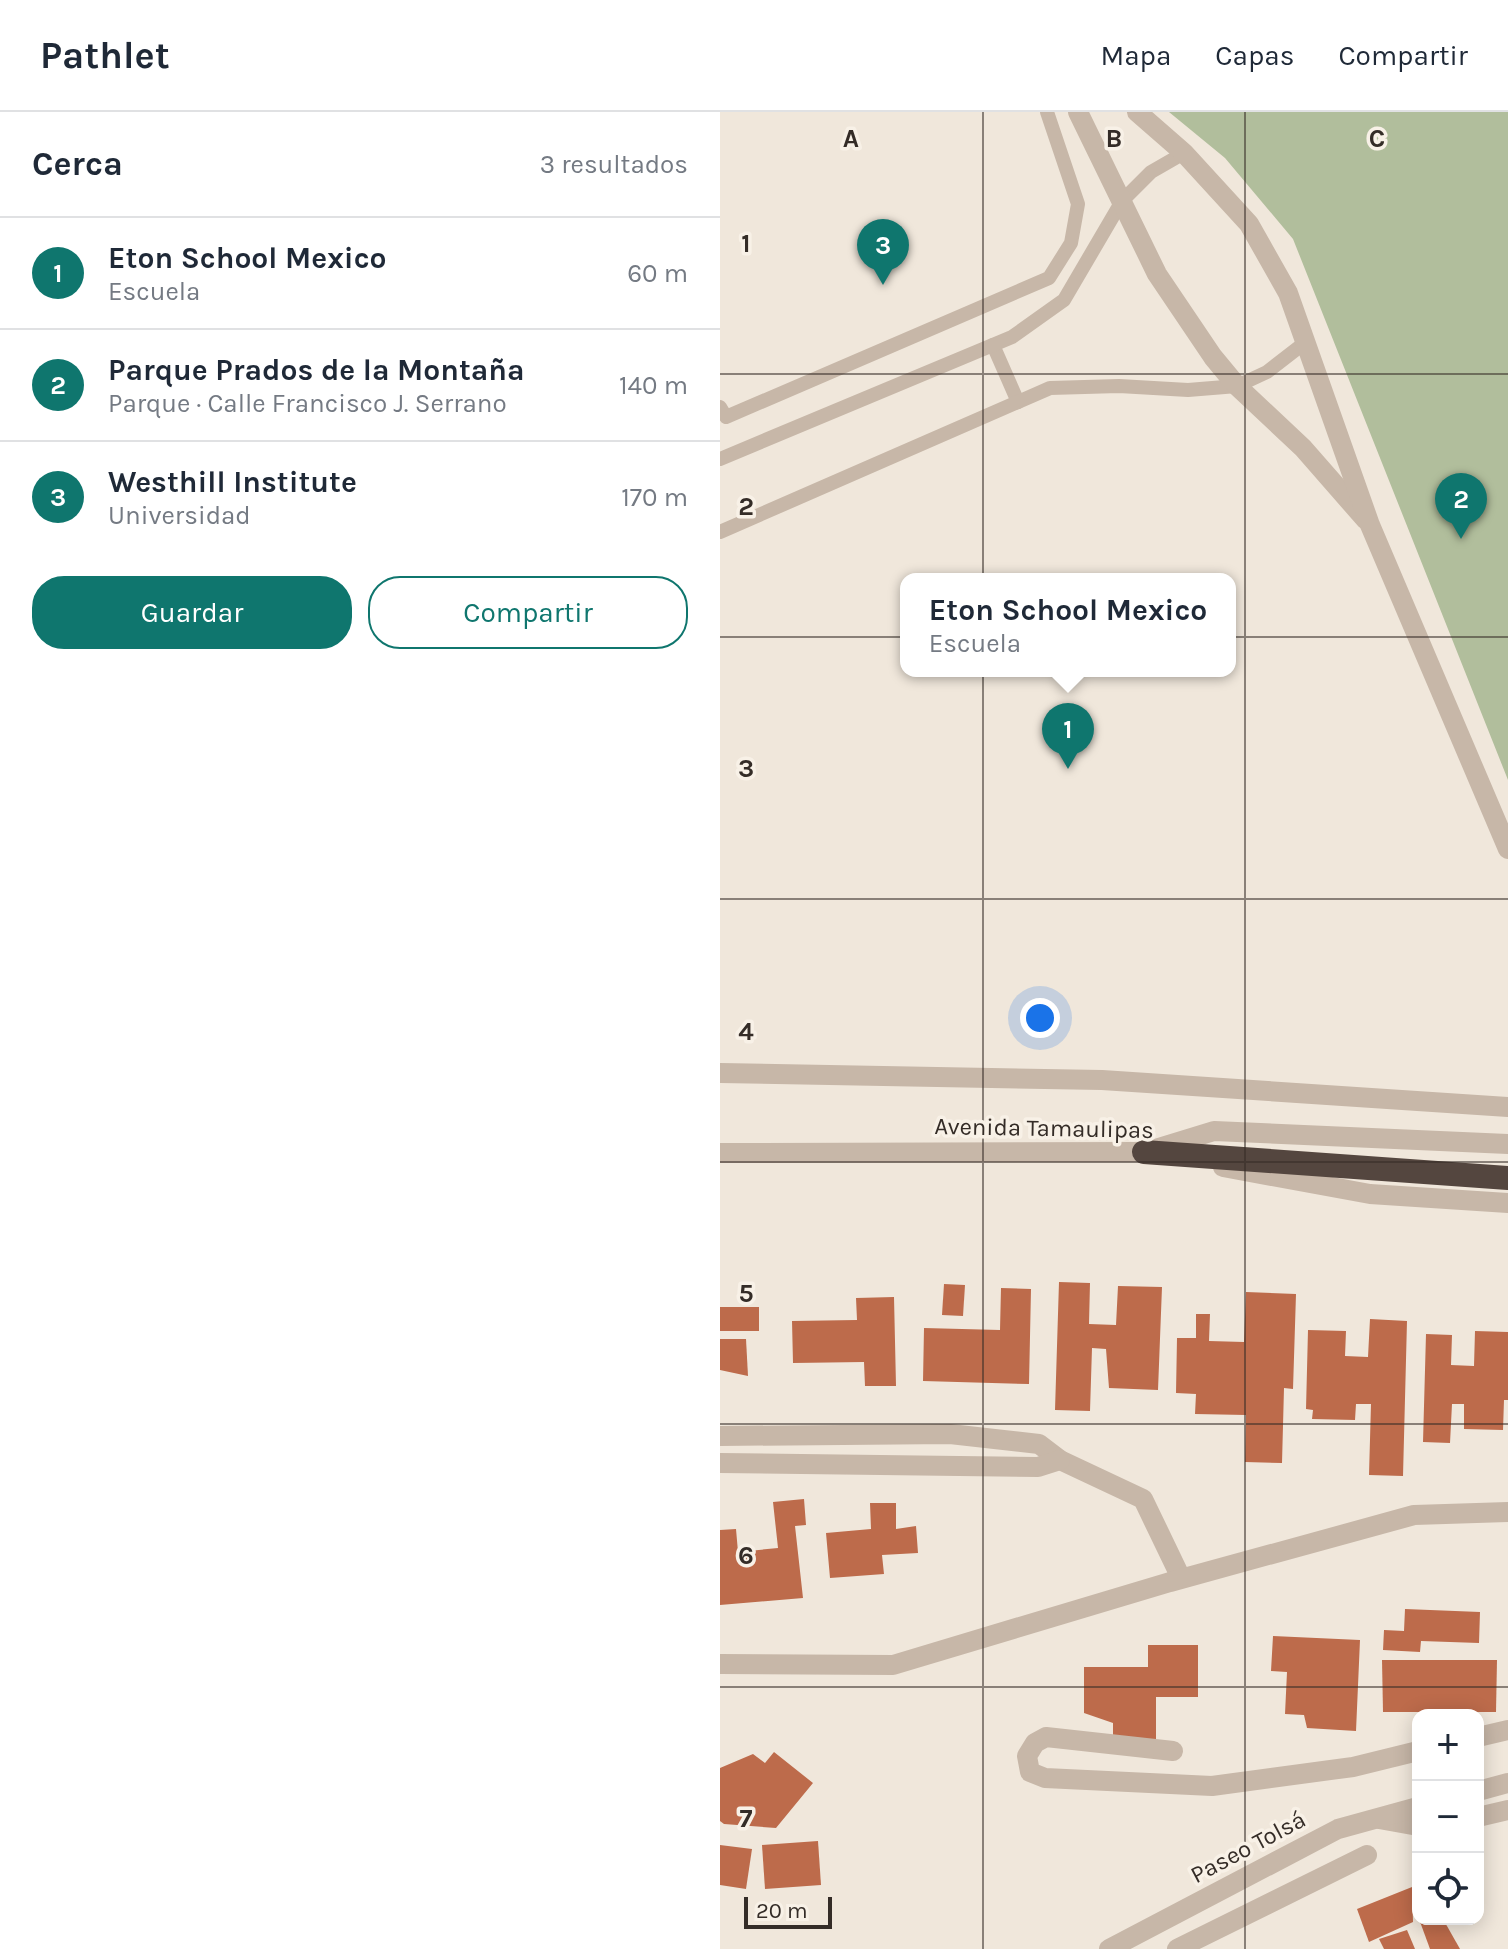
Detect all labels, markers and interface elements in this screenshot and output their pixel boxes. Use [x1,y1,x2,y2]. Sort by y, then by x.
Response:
text: Pathlet [40,33,170,78]
text: Mapa [1100,39,1171,72]
text: Capas [1215,39,1294,72]
text: Compartir [1338,39,1468,72]
text: A [843,123,859,154]
text: B [1106,123,1122,154]
text: C [1369,123,1385,154]
text: Cerca [32,144,123,184]
text: 3 resultados [540,149,688,180]
pin: 3 [857,219,909,285]
text: 1 [741,228,751,259]
text: Eton School Mexico [108,240,387,276]
text: 1 [53,258,63,289]
text: 60 m [627,258,688,289]
text: Escuela [108,276,200,307]
text: Parque Prados de la Montaña [108,352,525,388]
text: 2 [50,370,66,401]
text: 140 m [619,370,688,401]
text: Parque · Calle Francisco J. Serrano [108,388,507,419]
text: Westhill Institute [108,464,357,500]
pin: 2 [1435,473,1487,539]
text: 3 [50,482,66,513]
text: 170 m [621,482,688,513]
text: 2 [738,491,754,522]
text: Universidad [108,500,251,531]
popup [900,573,1236,677]
button: Guardar [32,576,352,649]
button: Compartir [368,576,688,649]
text: Eton School Mexico [929,592,1207,628]
text: Escuela [929,628,1021,659]
pin: 1 [1042,703,1094,769]
text: 3 [738,753,754,784]
your location [1020,998,1060,1038]
text: 4 [738,1016,754,1047]
street label: Avenida Tamaulipas [934,1112,1154,1144]
text: 5 [738,1278,754,1309]
text: 6 [738,1540,754,1571]
map controls [1412,1709,1484,1925]
button: + [1412,1709,1484,1781]
button: − [1412,1781,1484,1853]
text: 7 [740,1803,753,1834]
street label: Paseo Tolsá [1186,1805,1310,1889]
button: locate [1412,1853,1484,1925]
scale bar [744,1893,832,1929]
text: 20 m [756,1898,808,1924]

